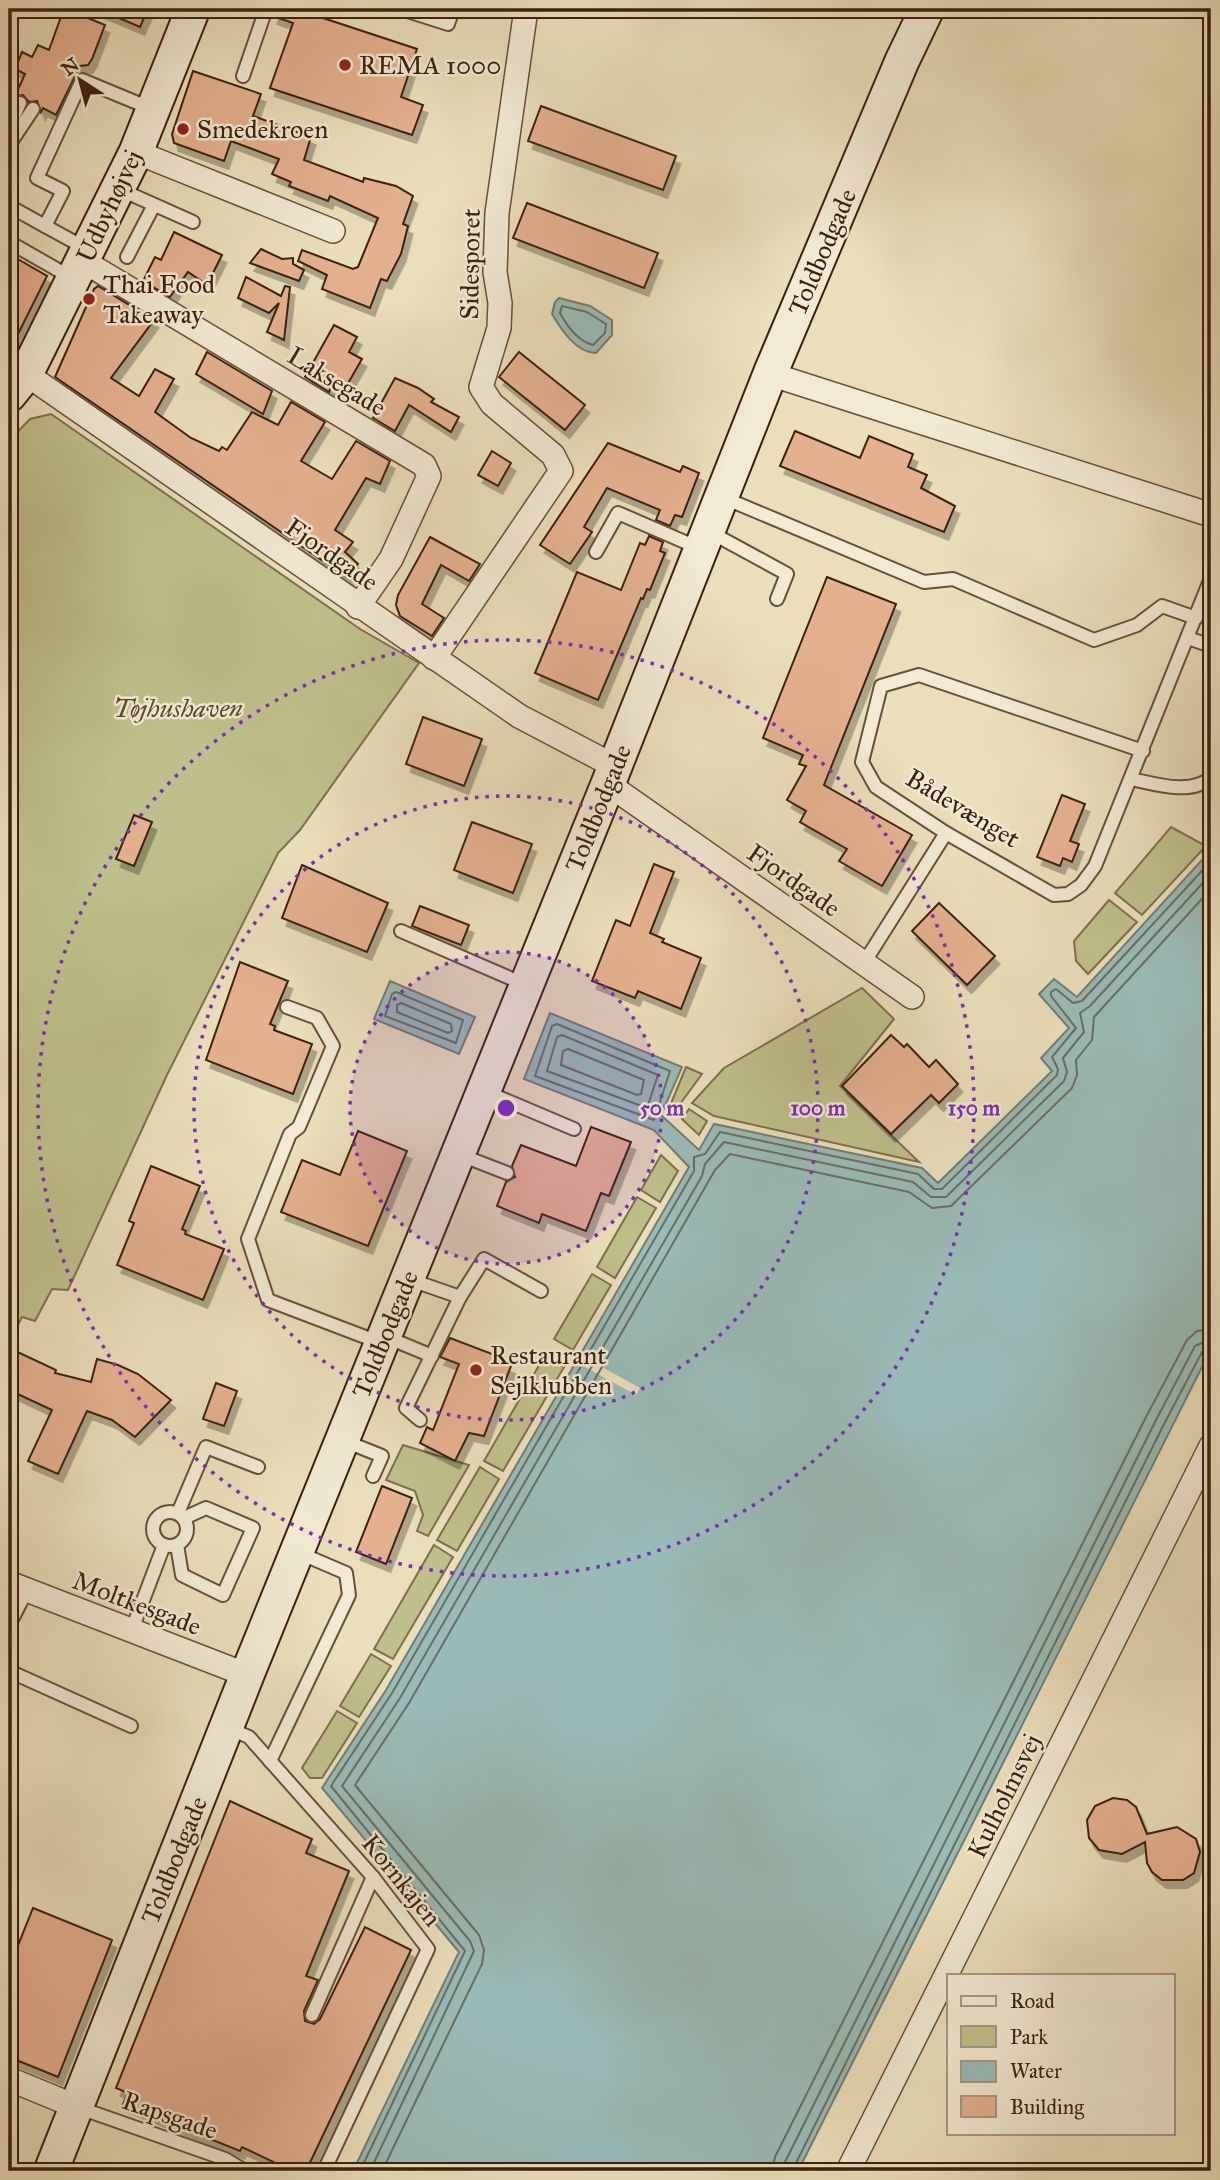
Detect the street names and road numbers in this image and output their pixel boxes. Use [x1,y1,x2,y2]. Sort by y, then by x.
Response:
street label: Udbyhøjvej [69,145,149,267]
street label: Toldbodgade [781,184,863,320]
street label: Sidesporet [453,208,487,320]
street label: Laksegade [282,339,392,423]
street label: Fjordgade [279,510,385,598]
street label: Toldbodgade [558,739,638,876]
street label: Bådevænget [900,761,1026,855]
street label: Fjordgade [741,836,847,924]
street label: Toldbodgade [345,1265,425,1402]
street label: Moltkesgade [68,1564,206,1642]
street label: Kulholmsvej [960,1729,1048,1863]
street label: Toldbodgade [134,1791,214,1928]
street label: Kornkajen [355,1827,449,1933]
street label: Rapsgade [118,2084,222,2146]

